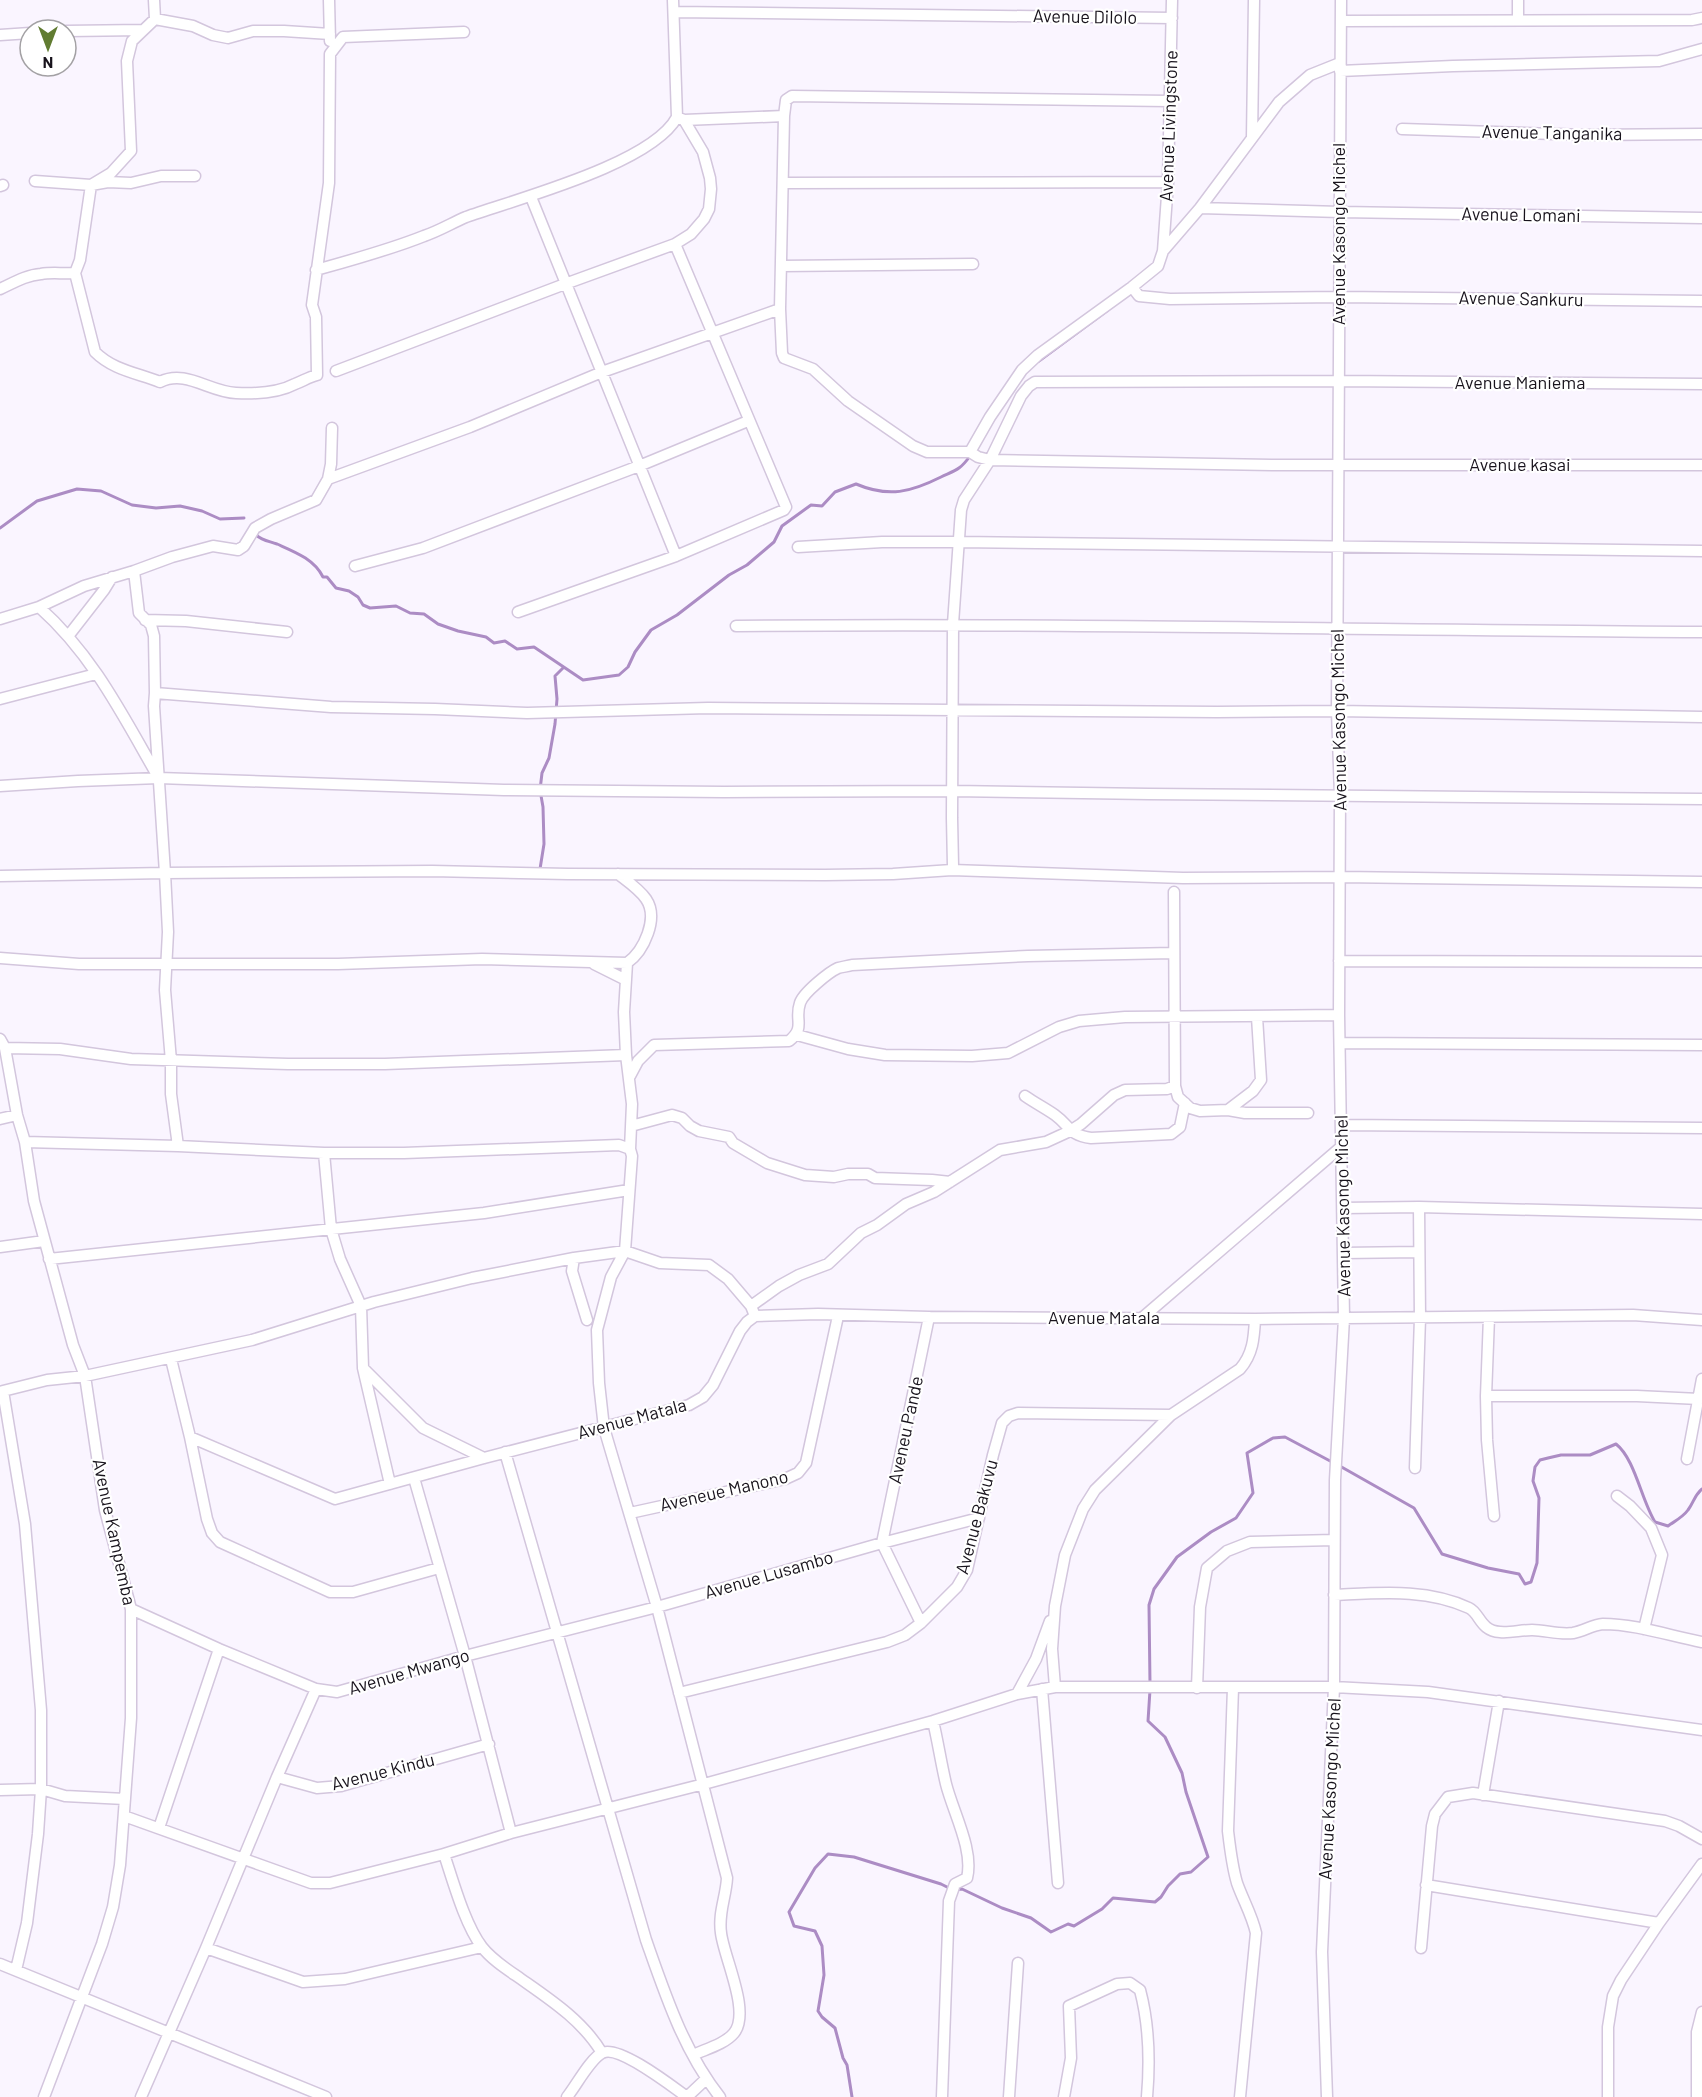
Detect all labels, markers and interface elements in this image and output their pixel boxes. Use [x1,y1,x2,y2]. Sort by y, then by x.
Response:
street label: Avenue Dilolo [1033,4,1137,28]
north arrow [18,18,78,78]
street label: Avenue Livingstone [1154,50,1182,202]
text: N [43,54,53,73]
street label: Avenue Tanganika [1481,120,1623,144]
street label: Avenue Kasongo Michel [1327,143,1349,325]
street label: Avenue Lomani [1461,202,1581,226]
street label: Avenue Sankuru [1458,286,1584,310]
street label: Avenue Maniema [1455,371,1585,393]
street label: Avenue kasai [1469,453,1571,475]
street label: Avenue Kasongo Michel [1325,629,1351,811]
street label: Avenue Kasongo Michel [1329,1115,1355,1297]
street label: Avenue Matala [1048,1306,1160,1328]
street label: Aveneu Pande [883,1374,927,1486]
street label: Avenue Matala [575,1393,689,1443]
street label: Avenue Kampemba [89,1457,141,1607]
street label: Avenue Bakuvu [950,1457,1002,1577]
street label: Aveneue Manono [657,1465,790,1515]
street label: Avenue Lusambo [702,1545,836,1603]
street label: Avenue Mwango [346,1643,472,1699]
street label: Avenue Kasongo Michel [1313,1697,1345,1881]
street label: Avenue Kindu [329,1748,437,1794]

